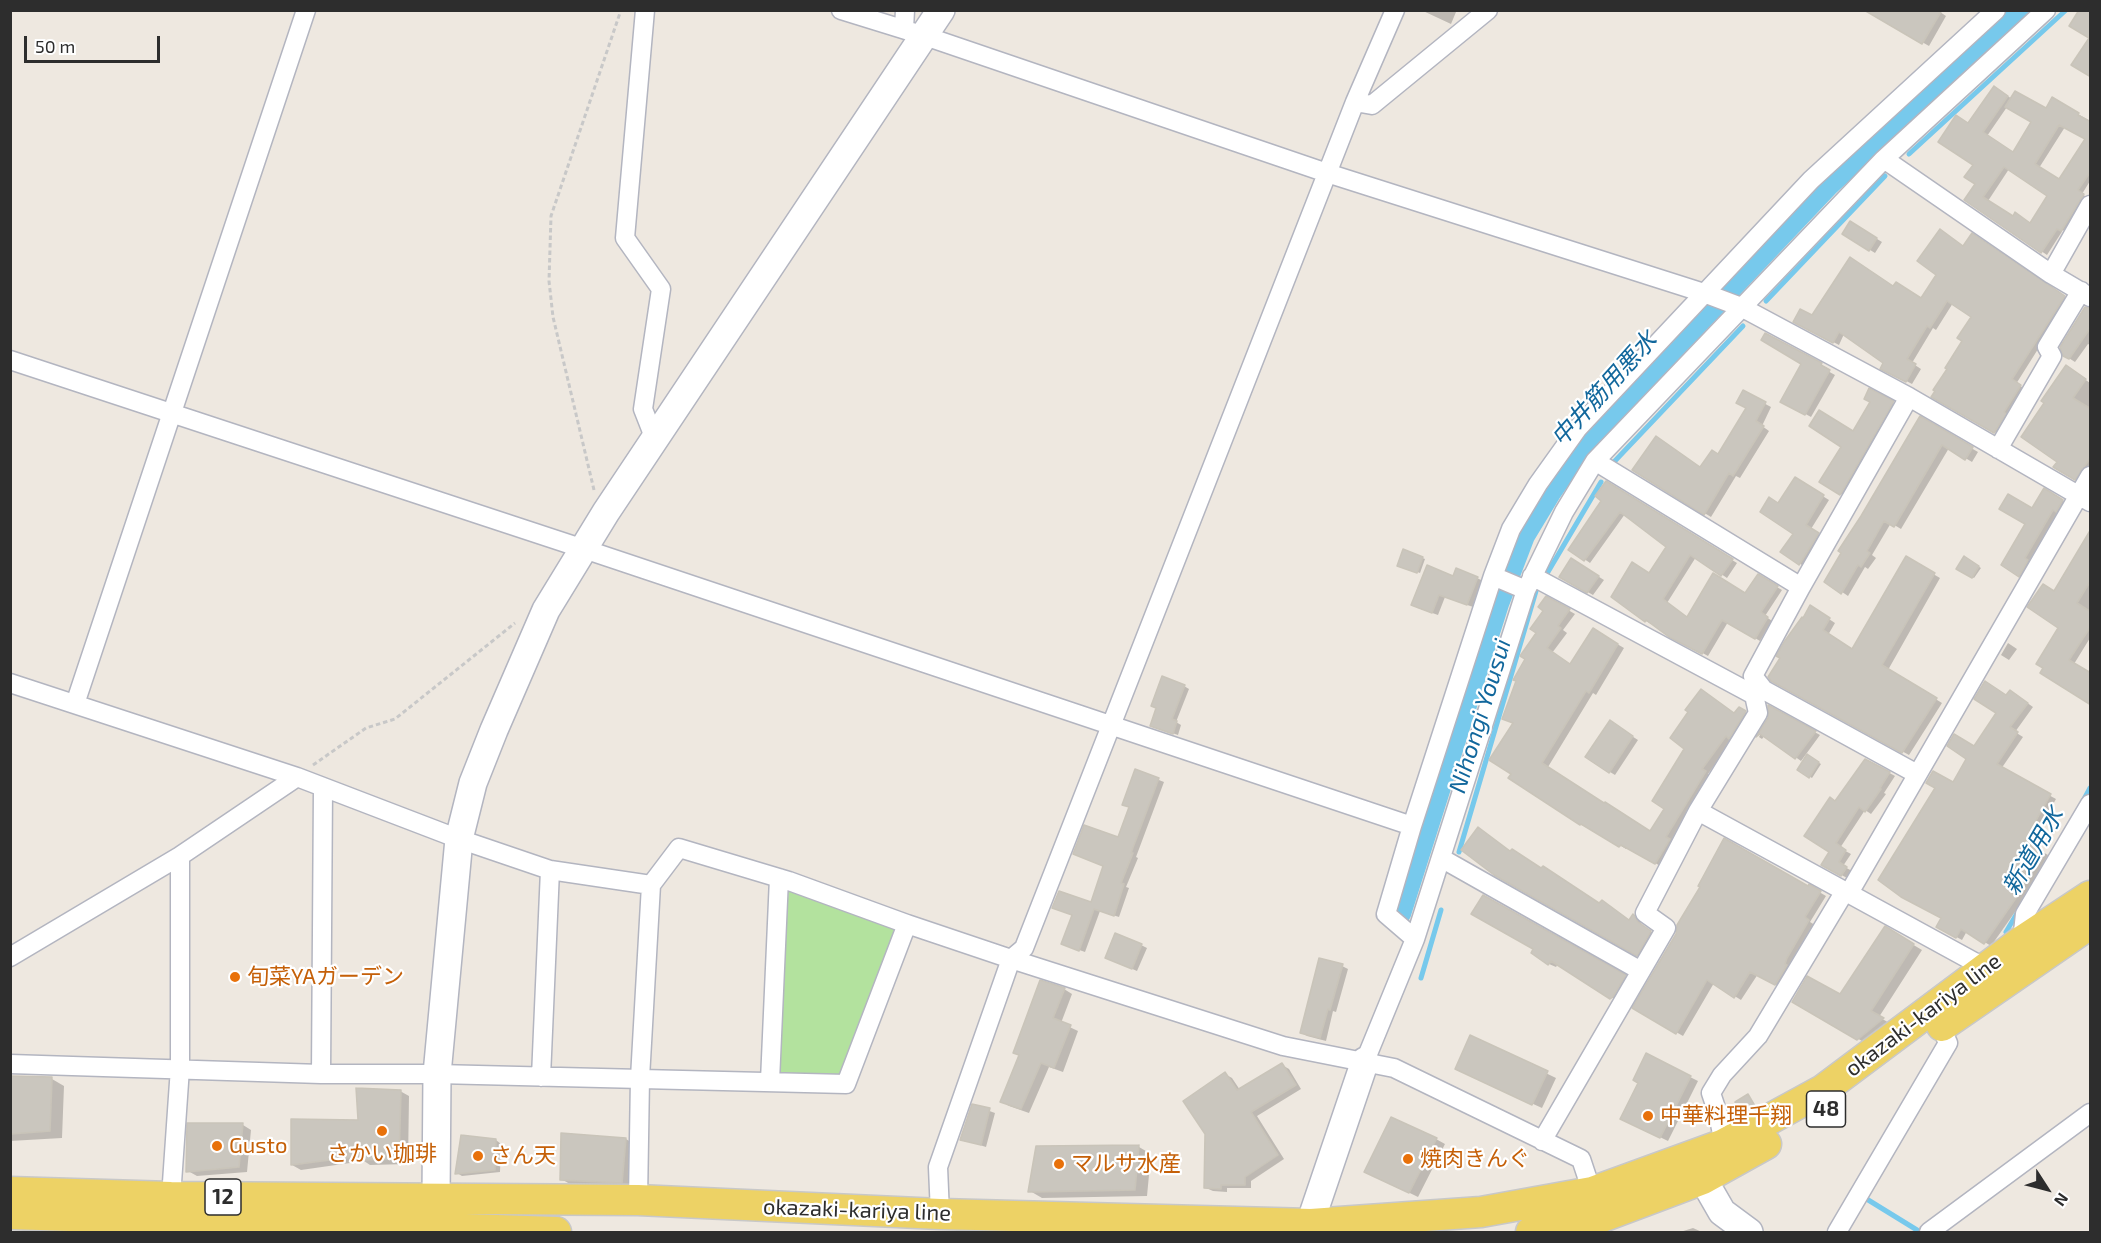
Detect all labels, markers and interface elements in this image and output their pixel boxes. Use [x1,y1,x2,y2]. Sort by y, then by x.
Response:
scale bar [27,24,164,62]
text: 50 m [35,35,75,57]
water label: 中井筋用悪水 [1545,326,1663,452]
water label: Nihongi Yousui [1443,635,1517,797]
water label: 新道用水 [1997,802,2069,900]
street label: okazaki-kariya line [1840,948,2006,1082]
place label: 旬菜YAガーデン [247,964,404,990]
marker: 旬菜YAガーデン [228,970,242,984]
road number: 48 [1806,1091,1846,1127]
place label: 中華料理千翔 [1660,1103,1792,1129]
marker: 中華料理千翔 [1641,1109,1655,1123]
marker: さかい珈琲 [375,1124,389,1138]
place label: Gusto [229,1133,287,1159]
marker: Gusto [210,1139,224,1153]
place label: さかい珈琲 [327,1141,437,1167]
place label: さん天 [490,1143,556,1169]
place label: 焼肉きんぐ [1420,1146,1530,1172]
marker: さん天 [471,1149,485,1163]
place label: マルサ水産 [1071,1151,1181,1177]
marker: 焼肉きんぐ [1401,1152,1415,1166]
marker: マルサ水産 [1052,1157,1066,1171]
north arrow [2017,1159,2077,1219]
road number: 12 [205,1179,241,1215]
text: N [2051,1190,2073,1210]
street label: okazaki-kariya line [762,1194,952,1226]

